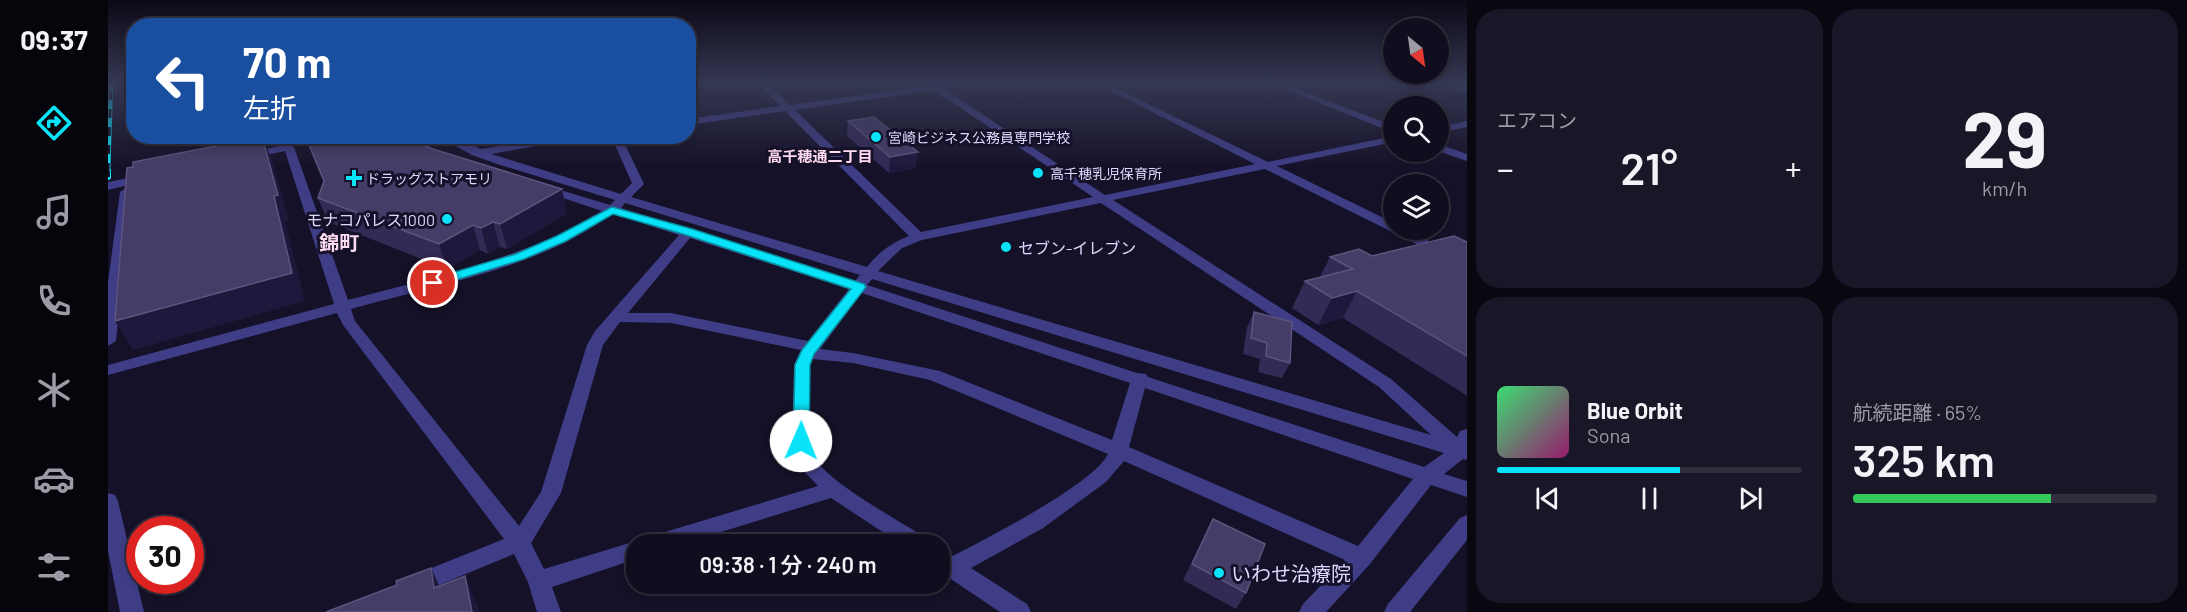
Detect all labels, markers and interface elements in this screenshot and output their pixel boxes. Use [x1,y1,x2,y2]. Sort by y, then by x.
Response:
north arrow [1383,18,1449,84]
map controls [1383,18,1449,240]
text: 09:37 [20,23,88,55]
text: 70 m [243,36,331,86]
icon: left [144,42,222,120]
text: 29 [1962,90,2047,184]
text: 左折 [243,91,297,123]
button: search [1383,96,1449,162]
icon: directions [33,102,75,144]
text: エアコン [1497,108,1577,132]
place label: 宮崎ビジネス公務員専門学校 [888,129,1070,146]
marker: 宮崎ビジネス公務員専門学校 [869,130,883,144]
text: 21° [1621,140,1678,194]
district label: 高千穂通二丁目 [767,147,873,165]
text: − [1497,148,1514,188]
text: + [1785,148,1801,188]
place label: 高千穂乳児保育所 [1050,165,1162,182]
marker: 高千穂乳児保育所 [1031,166,1045,180]
place label: ドラッグストアモリ [366,170,492,187]
marker: ドラッグストアモリ [347,171,361,185]
button: layers [1383,174,1449,240]
text: km/h [1982,176,2027,200]
icon: music [33,191,75,233]
place label: モナコパレス1000 [306,210,435,229]
marker: モナコパレス1000 [440,212,454,226]
district label: 錦町 [319,230,359,254]
place label: セブン-イレブン [1018,238,1136,257]
marker: セブン-イレブン [999,240,1013,254]
pin [407,257,458,308]
icon: arrive [416,266,449,299]
icon: phone [33,280,75,322]
icon: climate [33,369,75,411]
text: Blue Orbit [1587,397,1683,423]
text: 航続距離 · 65% [1853,400,1982,424]
position arrow [769,409,833,473]
text: Sona [1587,423,1631,447]
text: 325 km [1853,432,1995,486]
icon: car [33,458,75,500]
icon: previous [1531,482,1564,515]
icon: pause [1633,482,1666,515]
icon: next [1734,482,1767,515]
speed limit sign: 30 [126,516,204,594]
icon: filters [33,546,75,588]
text: 09:38 · 1 分 · 240 m [699,551,877,577]
place label: いわせ治療院 [1231,561,1351,585]
marker: いわせ治療院 [1212,566,1226,580]

